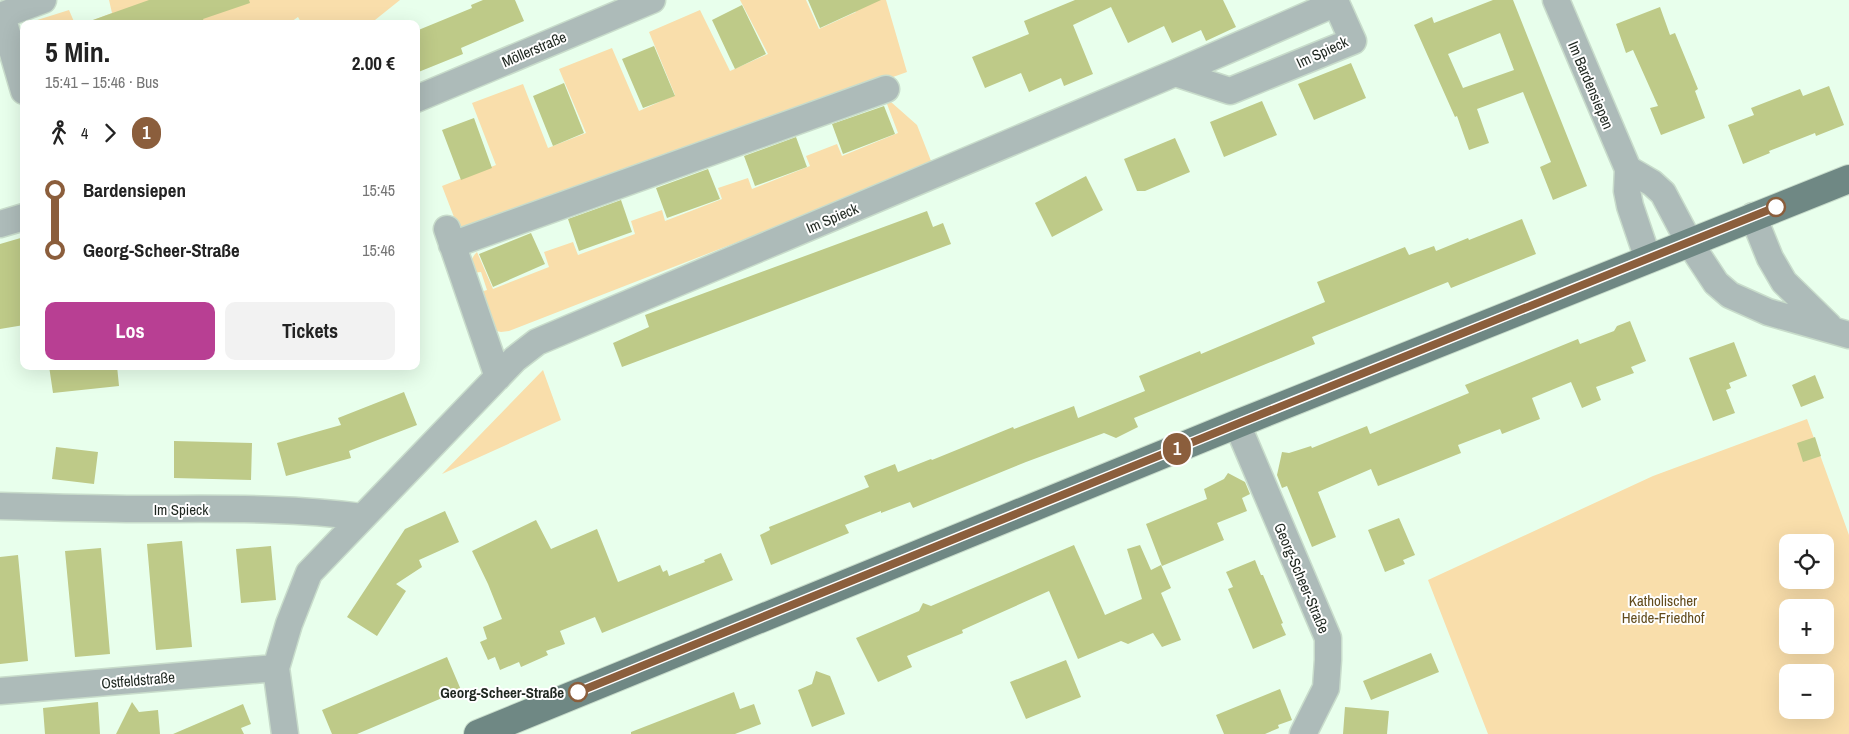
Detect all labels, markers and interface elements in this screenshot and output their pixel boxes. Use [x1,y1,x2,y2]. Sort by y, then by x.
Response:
street label: Möllerstraße [498,26,570,72]
street label: Im Spieck [1293,31,1352,73]
text: 5 Min. [45,33,110,71]
street label: Im Bardensiepen [1563,38,1619,132]
text: 2.00 € [352,50,395,76]
text: 15:41 – 15:46 · Bus [45,71,159,93]
icon: walk [45,119,73,147]
icon: forward [96,119,124,147]
text: 1 [142,120,151,145]
text: 4 [81,122,88,144]
text: Bardensiepen [83,177,186,203]
text: 15:45 [362,179,395,201]
street label: Im Spieck [803,197,862,238]
unlabelled marker [1766,197,1786,217]
text: Georg-Scheer-Straße [83,237,240,263]
text: 15:46 [362,239,395,261]
button: Los [45,302,215,360]
button: Tickets [225,302,395,360]
line badge: 1 [1161,433,1193,465]
text: 1 [1173,436,1181,461]
street label: Im Spieck [154,499,209,520]
street label: Georg-Scheer-Straße [1269,519,1335,637]
map controls [1779,534,1834,719]
button: locate [1779,534,1834,589]
park label: Katholischer Heide-Friedhof [1622,590,1705,628]
button: + [1779,599,1834,654]
button: − [1779,664,1834,719]
street label: Ostfeldstraße [100,666,176,694]
place label: Georg-Scheer-Straße [440,682,564,703]
marker: Georg-Scheer-Straße [568,682,588,702]

